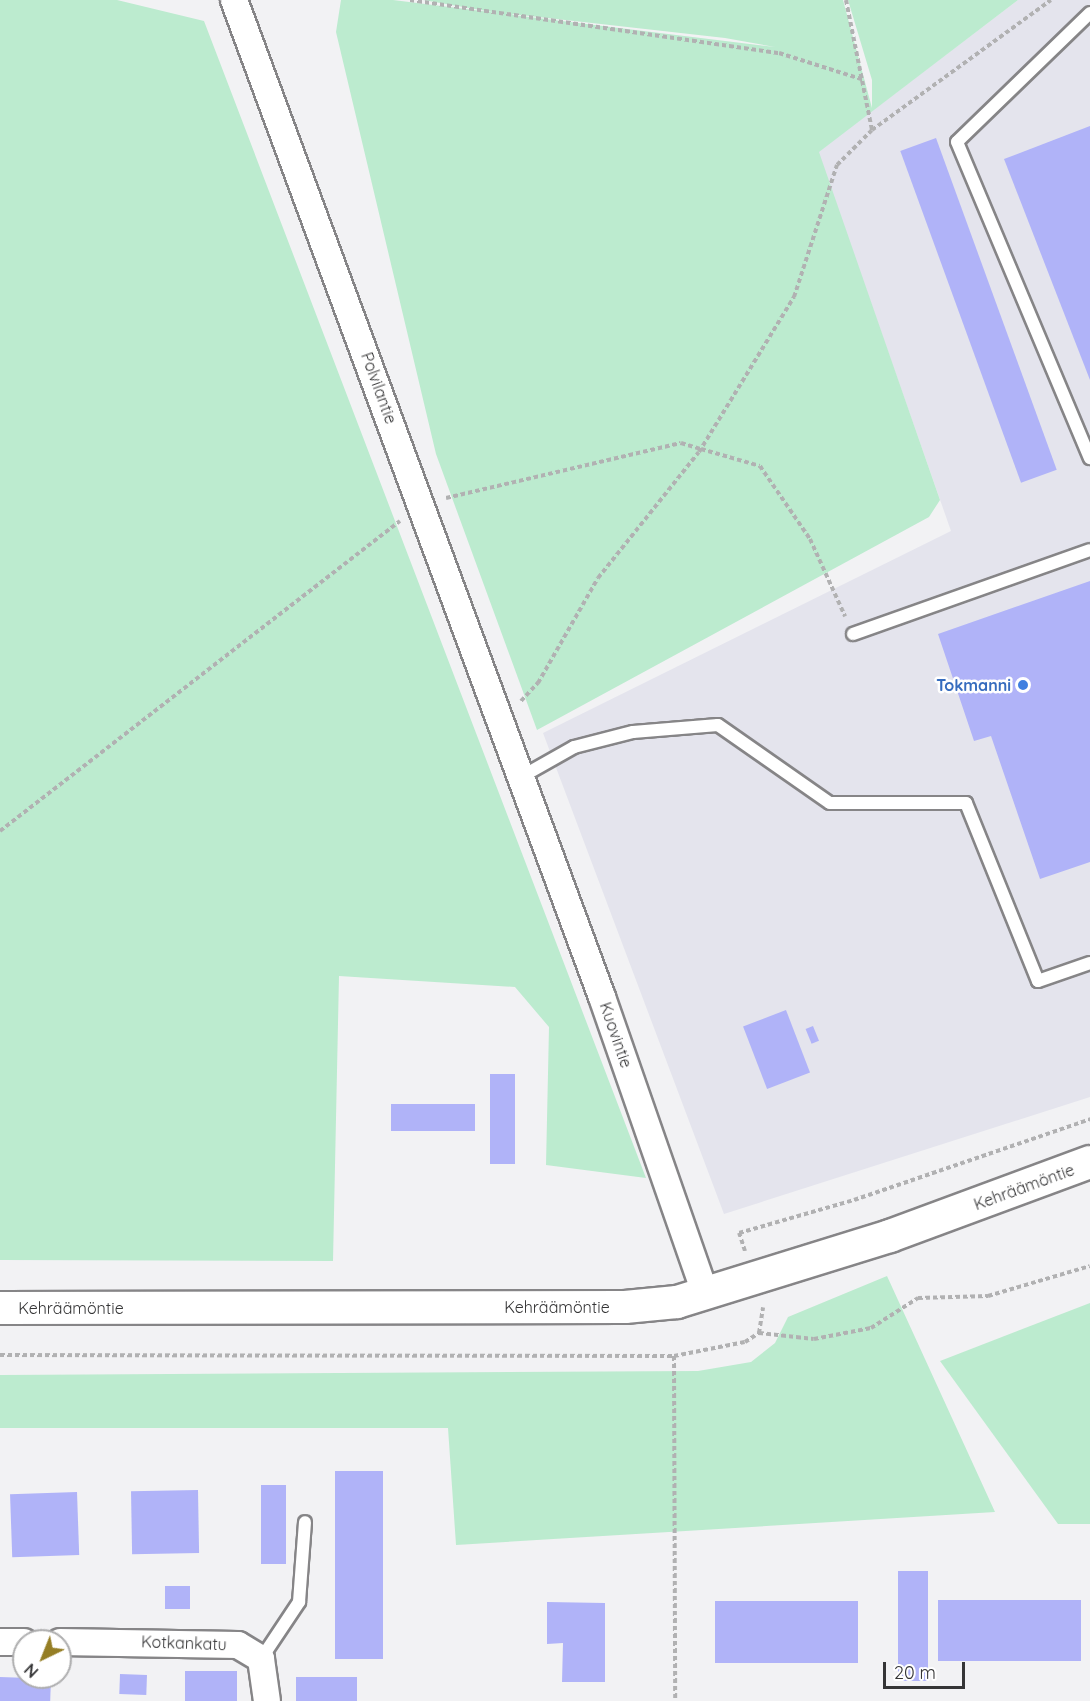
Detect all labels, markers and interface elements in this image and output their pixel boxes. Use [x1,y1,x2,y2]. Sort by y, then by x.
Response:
street label: Polvilantie [357,350,401,426]
place label: Tokmanni [936,675,1011,695]
marker: Tokmanni [1016,678,1030,692]
street label: Kuovintie [596,1000,636,1070]
street label: Kehräämöntie [971,1160,1077,1214]
street label: Kehräämöntie [504,1297,610,1317]
street label: Kehräämöntie [18,1298,124,1318]
north arrow [12,1629,72,1689]
street label: Kotkankatu [141,1632,227,1654]
scale bar [886,1650,968,1688]
text: N [20,1659,42,1682]
text: 20 m [894,1661,936,1684]

